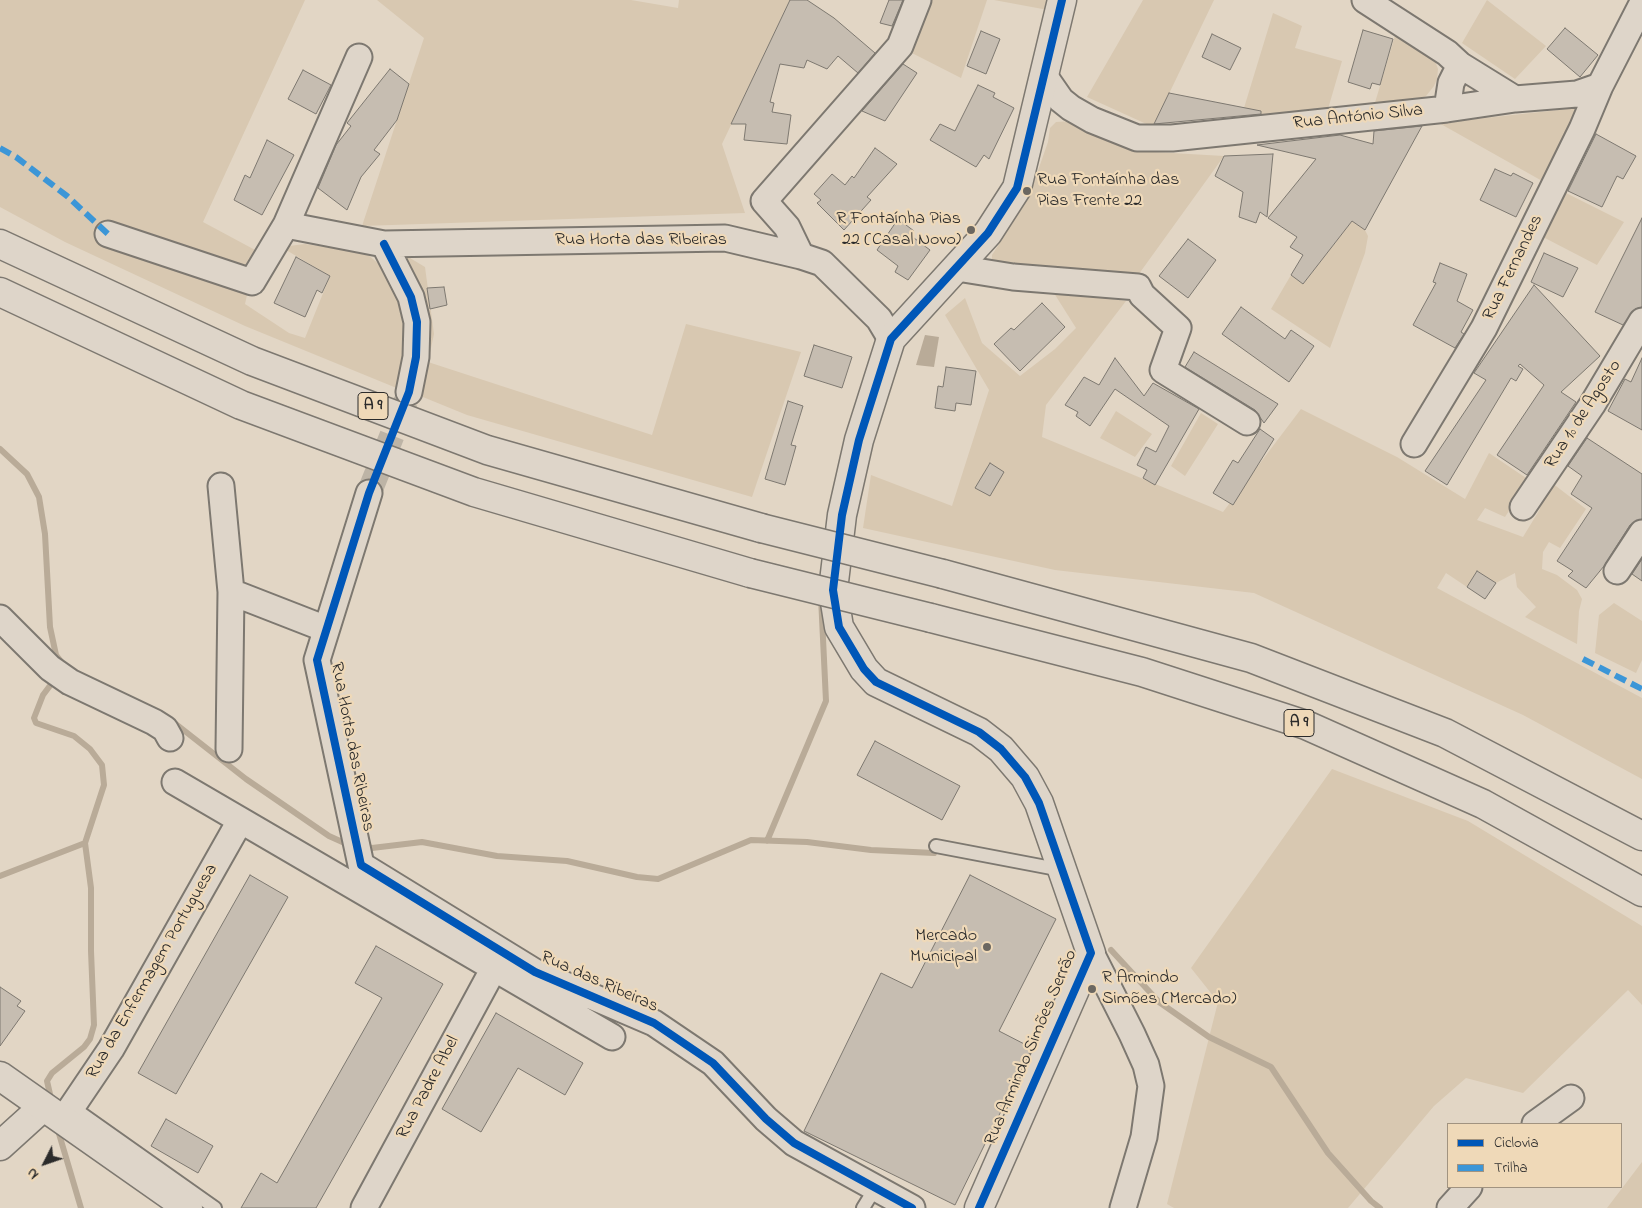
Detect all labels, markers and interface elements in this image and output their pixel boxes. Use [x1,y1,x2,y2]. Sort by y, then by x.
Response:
street label: Rua António Silva [1292,100,1424,136]
place label: Rua Fontaínha das Pias Frente 22 [1037,170,1179,212]
marker: Rua Fontaínha das Pias Frente 22 [1021,185,1033,197]
place label: R Fontaínha Pias 22 (Casal Novo) [836,209,961,252]
street label: Rua Fernandes [1479,212,1549,324]
marker: R Fontaínha Pias 22 (Casal Novo) [965,224,977,236]
street label: Rua Horta das Ribeiras [555,230,727,252]
street label: Rua 1º de Agosto [1541,357,1627,473]
road number: A 9 [358,392,388,420]
street label: Rua Horta das Ribeiras [324,660,378,834]
road number: A 9 [1284,710,1314,736]
street label: Rua da Enfermagem Portuguesa [82,861,224,1083]
place label: Mercado Municipal [910,926,977,969]
marker: Mercado Municipal [981,941,993,953]
street label: Rua das Ribeiras [537,947,661,1019]
street label: Rua Armindo Simões Serrão [981,947,1083,1149]
place label: R Armindo Simões (Mercado) [1102,968,1236,1011]
marker: R Armindo Simões (Mercado) [1086,983,1098,995]
street label: Rua Padre Abel [393,1033,465,1143]
legend [1447,1123,1622,1188]
text: Ciclovia [1494,1132,1539,1154]
north arrow [20,1138,70,1188]
text: Trilha [1494,1157,1528,1179]
text: N [22,1163,44,1184]

